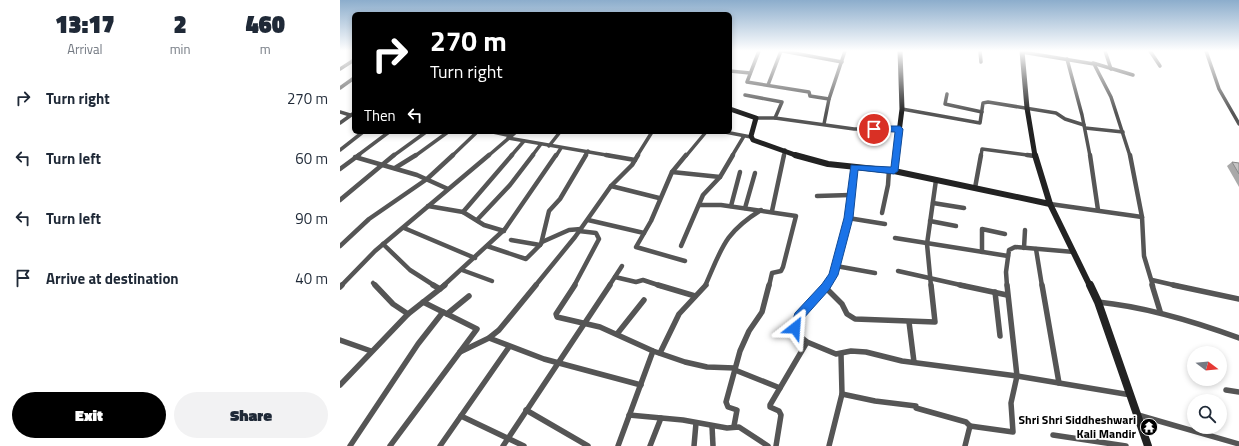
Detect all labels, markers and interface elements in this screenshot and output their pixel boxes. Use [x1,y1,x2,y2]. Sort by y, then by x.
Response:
text: 13:17 [55,6,115,42]
text: 2 [173,6,187,42]
text: 460 [245,6,285,42]
text: 270 m [430,19,507,62]
icon: right [364,28,416,80]
text: Arrival [67,39,102,59]
text: min [170,39,190,59]
text: m [260,39,271,59]
text: Turn right [430,58,503,85]
icon: right [12,87,34,109]
text: Turn right [46,87,110,110]
text: 270 m [287,87,328,110]
text: Then [364,104,396,127]
icon: left [404,104,426,126]
pin [857,112,891,146]
icon: arrive [863,118,885,140]
icon: left [12,147,34,169]
text: Turn left [46,147,101,170]
text: 60 m [295,147,328,170]
icon: left [12,207,34,229]
text: Turn left [46,207,101,230]
text: 90 m [295,207,328,230]
icon: arrive [12,267,34,289]
text: Arrive at destination [46,267,179,290]
text: 40 m [295,267,328,290]
position arrow [774,307,816,349]
north arrow [1187,346,1227,386]
map controls [1187,346,1227,434]
button: Exit [12,392,166,438]
button: Share [174,392,328,438]
button: search [1187,394,1227,434]
place label: Shri Shri Siddheshwari Kali Mandir [1019,410,1137,443]
temple icon: Shri Shri Siddheshwari Kali Mandir [1139,417,1159,437]

